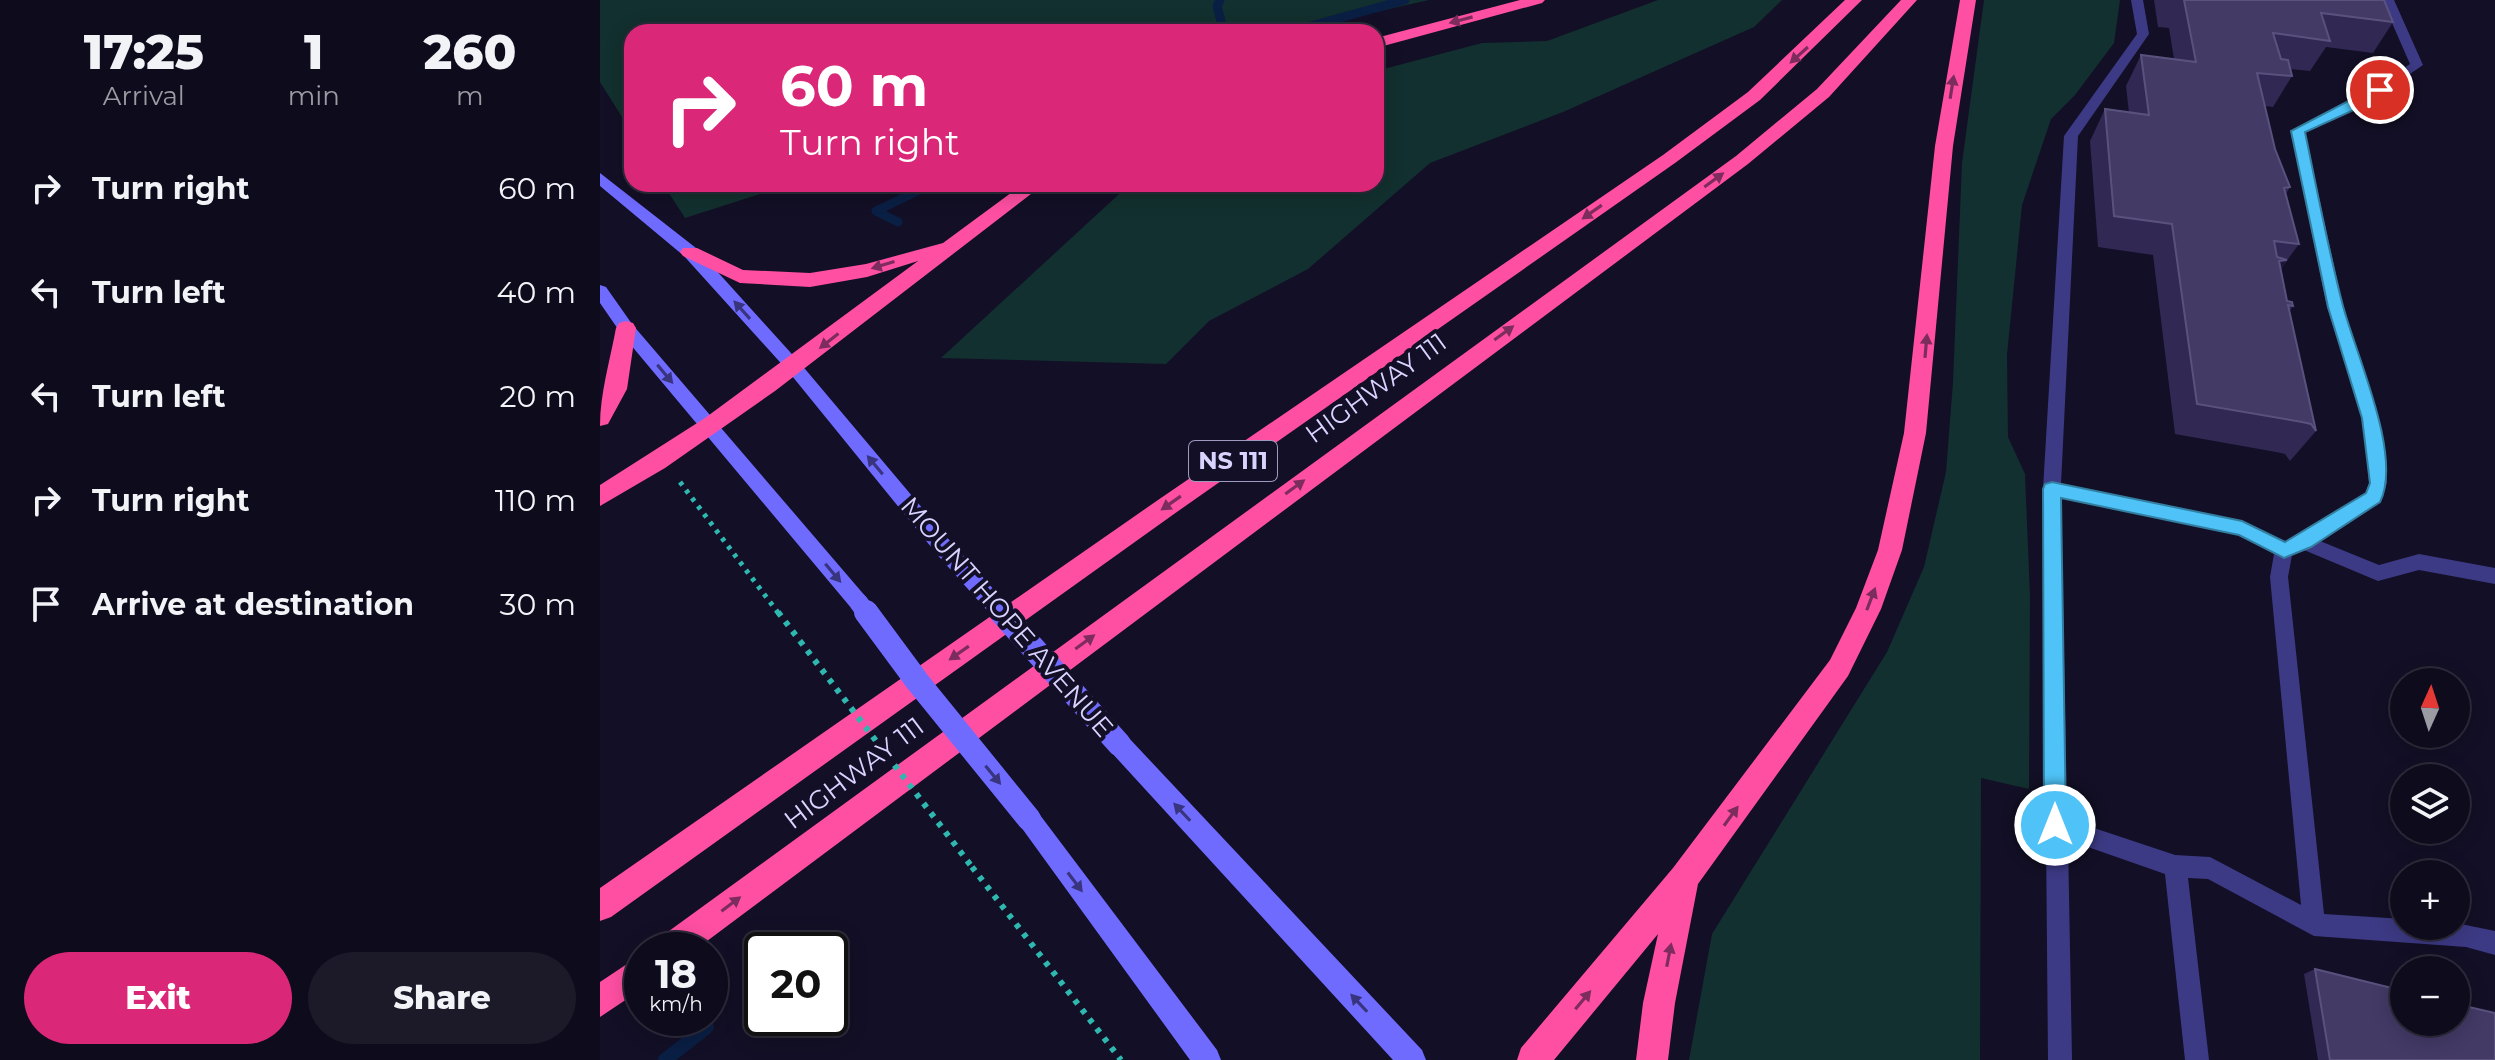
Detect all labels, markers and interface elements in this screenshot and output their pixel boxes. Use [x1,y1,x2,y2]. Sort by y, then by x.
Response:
one-way arrow [1449,14,1473,27]
text: 17:25 [84,23,204,81]
text: 1 [304,23,323,81]
text: 260 [424,23,516,81]
one-way arrow [1790,45,1809,63]
text: 60 m [780,52,928,120]
icon: right [648,56,752,160]
pin [2346,56,2414,124]
icon: arrive [2358,68,2402,112]
one-way arrow [1946,74,1959,99]
text: Arrival [103,80,185,112]
text: min [288,80,340,112]
text: m [456,80,484,112]
text: Turn right [780,120,960,164]
icon: right [24,166,68,210]
text: Turn right [92,170,249,207]
text: 60 m [498,170,576,207]
one-way arrow [1703,172,1725,188]
one-way arrow [1582,204,1603,219]
one-way arrow [870,260,894,272]
icon: left [24,270,68,314]
text: Turn left [92,274,225,311]
text: 40 m [497,274,576,311]
one-way arrow [734,300,751,320]
street label: HIGHWAY 111 [1299,326,1453,450]
one-way arrow [1494,326,1514,342]
one-way arrow [819,332,839,348]
one-way arrow [1920,333,1933,358]
one-way arrow [656,364,673,384]
icon: left [24,374,68,418]
text: Turn left [92,378,225,415]
text: 20 m [499,378,576,415]
road number: NS 111 [1189,441,1277,481]
one-way arrow [867,455,884,475]
icon: right [24,478,68,522]
one-way arrow [1284,480,1305,496]
text: Turn right [92,482,249,519]
text: 110 m [495,482,576,519]
street label: MOUNT HOPE AVENUE [894,490,1120,744]
one-way arrow [1161,495,1182,510]
one-way arrow [824,562,841,582]
icon: arrive [24,582,68,626]
text: Arrive at destination [92,586,414,623]
text: 30 m [500,586,576,623]
one-way arrow [1865,587,1878,611]
one-way arrow [1075,634,1096,650]
one-way arrow [948,645,969,660]
north arrow [2390,668,2470,748]
map controls [2390,668,2470,1036]
street label: HIGHWAY 111 [778,710,930,836]
button: layers [2390,764,2470,844]
one-way arrow [984,765,1001,785]
position arrow [2013,783,2097,867]
one-way arrow [1174,803,1192,822]
one-way arrow [1722,806,1738,827]
button: + [2390,860,2470,940]
one-way arrow [1067,872,1083,892]
one-way arrow [721,896,742,912]
speed limit sign: 20 [744,932,848,1036]
one-way arrow [1663,943,1676,968]
text: 18 [655,949,697,998]
button: Exit [24,952,292,1044]
button: Share [308,952,576,1044]
button: − [2390,956,2470,1036]
one-way arrow [1574,990,1591,1010]
text: km/h [649,992,703,1016]
one-way arrow [1350,994,1368,1013]

